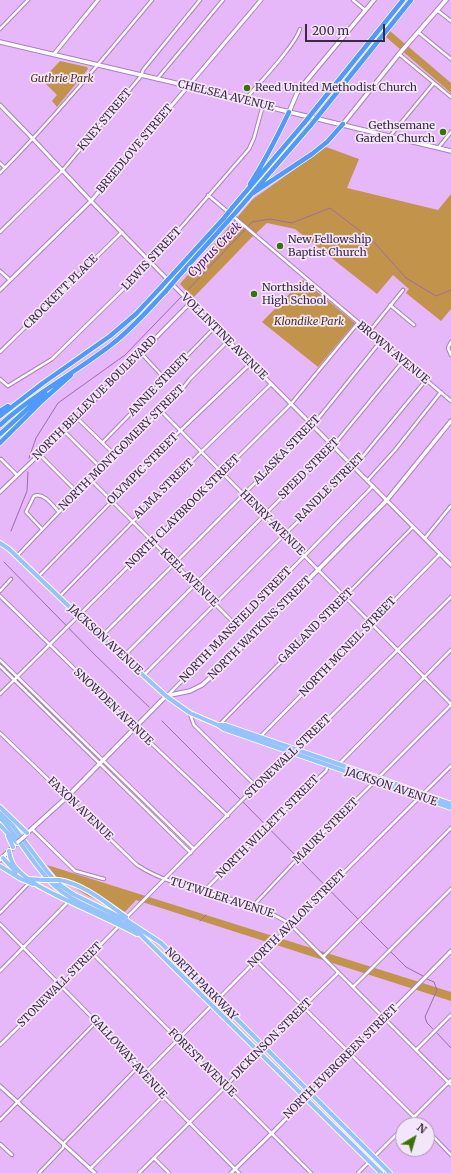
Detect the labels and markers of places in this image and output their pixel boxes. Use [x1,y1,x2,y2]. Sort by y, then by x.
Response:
place label: Reed United Methodist Church [255,81,417,95]
marker: Reed United Methodist Church [242,83,252,93]
place label: Gethsemane Garden Church [356,119,435,145]
marker: Gethsemane Garden Church [438,127,448,137]
place label: New Fellowship Baptist Church [288,233,371,259]
marker: New Fellowship Baptist Church [275,241,285,251]
place label: Northside High School [262,281,326,307]
marker: Northside High School [249,289,259,299]

